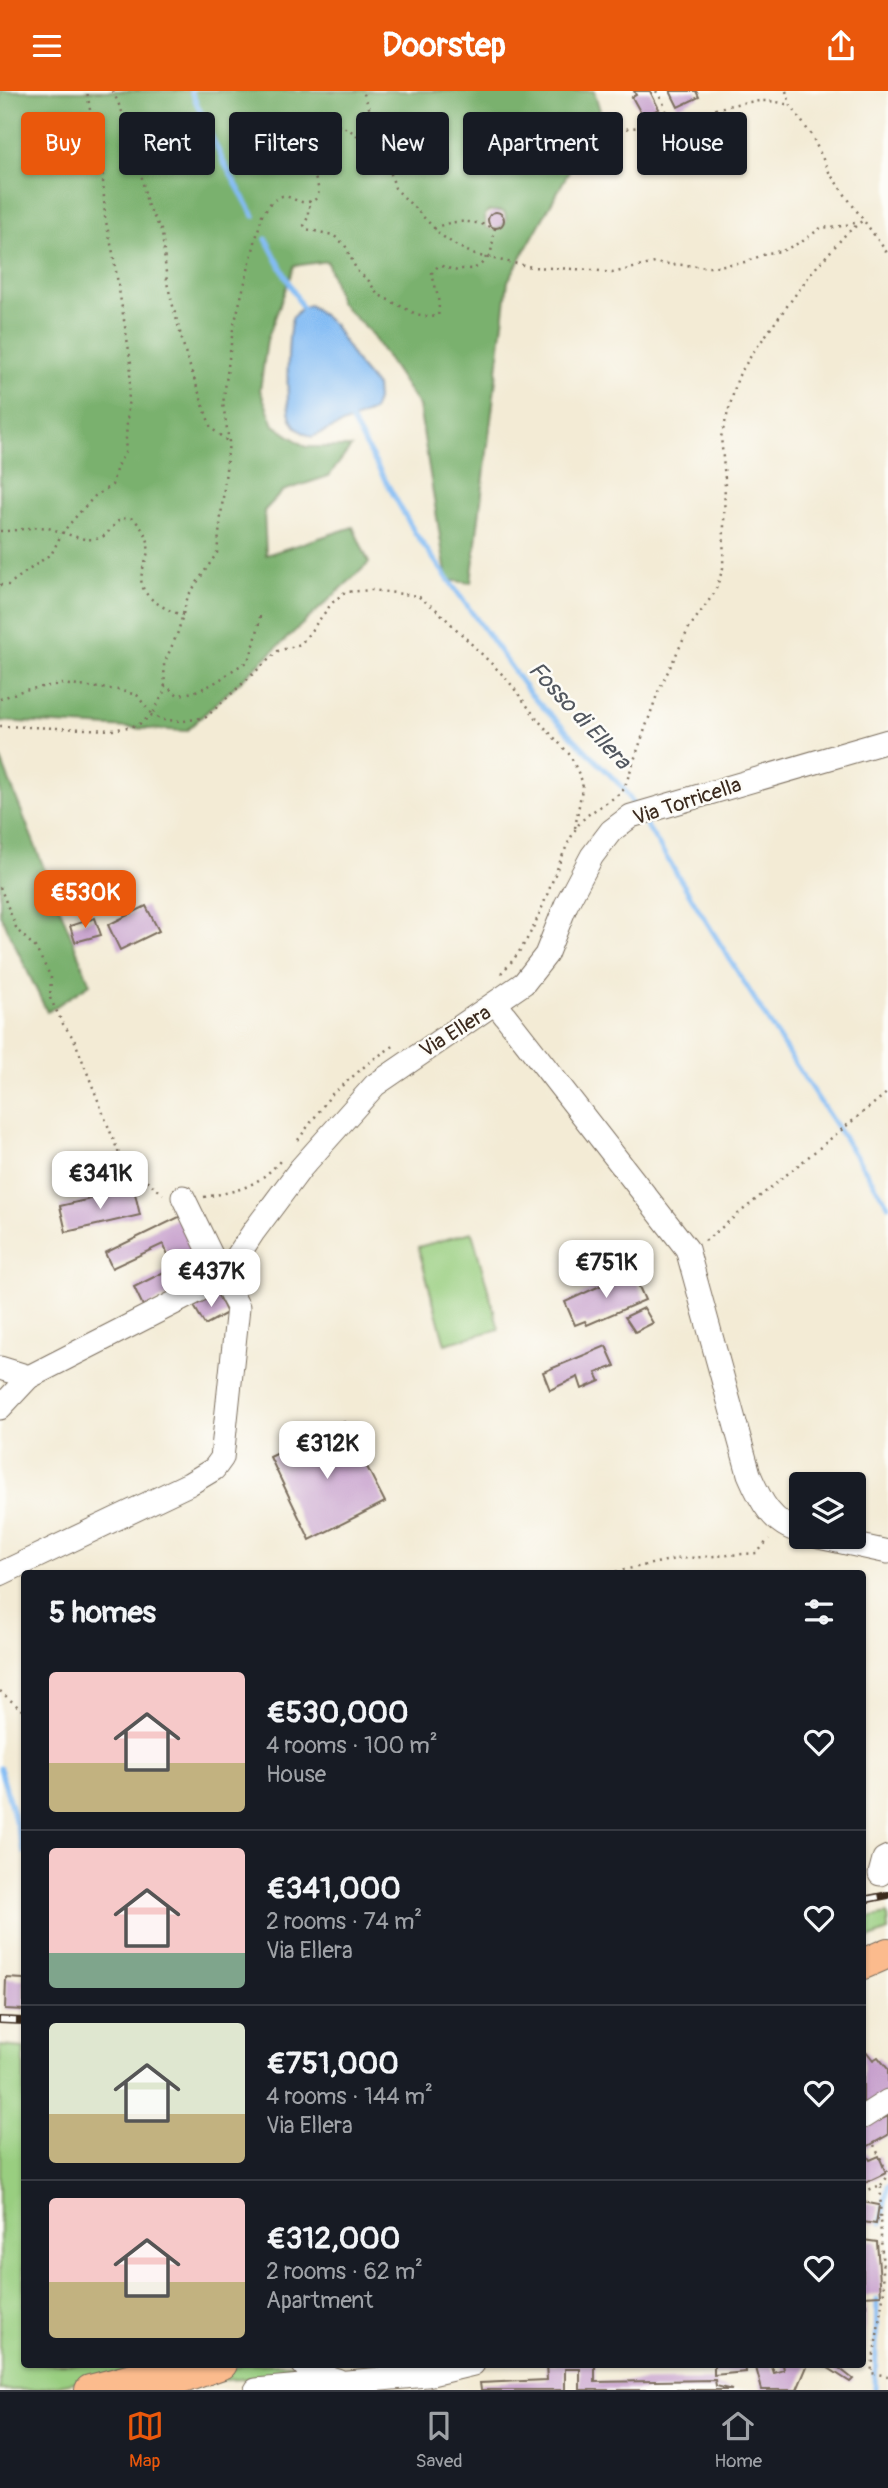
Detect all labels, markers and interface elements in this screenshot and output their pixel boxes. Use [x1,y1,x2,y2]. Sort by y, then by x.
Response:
text: Doorstep [382,26,506,66]
icon: menu [28,27,66,65]
icon: share [822,27,860,65]
chip: Buy [21,112,105,175]
chip: Rent [119,112,215,175]
chip: Filters [229,112,342,175]
chip: New [356,112,449,175]
chip: Apartment [463,112,623,175]
chip: House [637,112,747,175]
water label: Fosso di Ellera [522,656,638,776]
street label: Via Torricella [630,771,745,832]
pin: €530K [36,871,134,930]
text: €530K [50,878,120,907]
street label: Via Ellera [415,999,496,1064]
pin: €341K [51,1151,149,1211]
text: €341K [68,1159,132,1188]
pin: €751K [557,1241,655,1300]
text: €751K [575,1248,637,1277]
pin: €437K [162,1249,260,1309]
text: €437K [177,1257,245,1286]
pin: €312K [278,1421,376,1481]
text: €312K [295,1429,359,1458]
map controls [789,1472,866,1549]
button: layers [789,1472,866,1549]
icon: filters [800,1593,838,1631]
text: 5 homes [49,1594,156,1631]
text: €530,000 [266,1694,408,1731]
icon: home [105,1700,189,1784]
icon: heart [800,1723,838,1761]
text: 4 rooms · 100 m² [266,1731,438,1760]
text: House [266,1760,326,1789]
text: €341,000 [266,1870,401,1907]
icon: home [105,1876,189,1960]
icon: heart [800,1899,838,1937]
text: 2 rooms · 74 m² [266,1907,422,1936]
text: Via Ellera [266,1936,353,1965]
text: €751,000 [266,2045,399,2082]
icon: home [105,2051,189,2135]
icon: heart [800,2074,838,2112]
text: 4 rooms · 144 m² [266,2082,433,2111]
text: Via Ellera [266,2111,353,2140]
text: €312,000 [266,2220,400,2257]
icon: home [105,2226,189,2310]
icon: heart [800,2249,838,2287]
text: 2 rooms · 62 m² [266,2257,423,2286]
text: Apartment [266,2286,373,2315]
tab: Map [126,2407,164,2473]
tab: Saved [415,2407,463,2473]
tab: Home [714,2407,762,2473]

